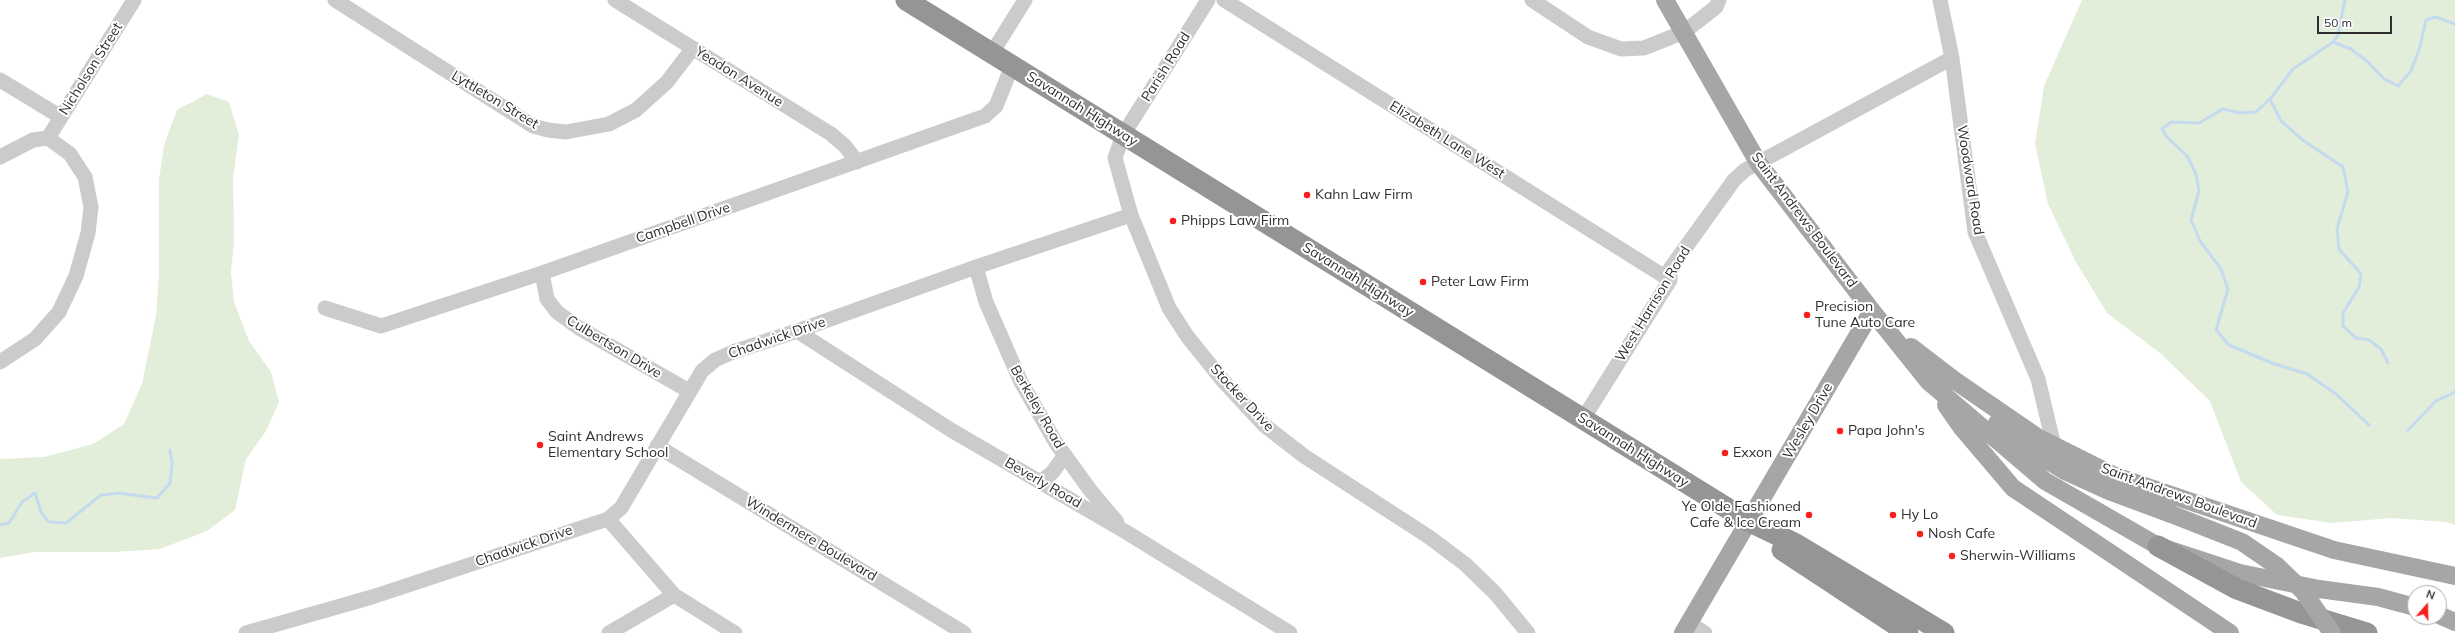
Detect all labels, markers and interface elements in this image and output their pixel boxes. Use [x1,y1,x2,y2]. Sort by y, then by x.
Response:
scale bar [2319,8,2394,34]
text: 50 m [2324,15,2352,30]
street label: Nicholson Street [56,20,126,118]
street label: Parish Road [1138,29,1194,105]
street label: Yeadon Avenue [692,43,786,111]
street label: Lyttleton Street [448,67,542,133]
street label: Savannah Highway [1023,68,1141,150]
street label: Elizabeth Lane West [1386,98,1508,182]
street label: Woodward Road [1953,124,1987,236]
street label: Saint Andrews Boulevard [1748,149,1860,291]
place label: Kahn Law Firm [1315,187,1413,203]
marker: Kahn Law Firm [1302,190,1312,200]
street label: Campbell Drive [634,199,732,247]
place label: Phipps Law Firm [1181,213,1289,229]
marker: Phipps Law Firm [1168,216,1178,226]
street label: Savannah Highway [1299,239,1417,321]
street label: West Harrison Road [1612,243,1694,365]
place label: Peter Law Firm [1431,274,1529,290]
marker: Peter Law Firm [1418,277,1428,287]
place label: Precision Tune Auto Care [1815,299,1915,332]
marker: Precision Tune Auto Care [1802,310,1812,320]
street label: Culbertson Drive [563,312,665,382]
street label: Chadwick Drive [726,314,828,362]
street label: Stocker Drive [1207,361,1277,435]
street label: Berkeley Road [1006,362,1068,452]
street label: Wesley Drive [1779,380,1837,462]
street label: Savannah Highway [1574,409,1692,491]
place label: Papa John's [1848,423,1925,439]
marker: Papa John's [1835,426,1845,436]
place label: Saint Andrews Elementary School [548,429,668,462]
marker: Saint Andrews Elementary School [535,440,545,450]
place label: Exxon [1733,445,1772,461]
marker: Exxon [1720,448,1730,458]
street label: Beverly Road [1002,454,1084,512]
street label: Saint Andrews Boulevard [2099,460,2259,532]
street label: Windermere Boulevard [742,493,880,585]
place label: Ye Olde Fashioned Cafe & Ice Cream [1682,499,1801,532]
place label: Hy Lo [1901,507,1938,523]
marker: Ye Olde Fashioned Cafe & Ice Cream [1804,510,1814,520]
marker: Hy Lo [1888,510,1898,520]
street label: Chadwick Drive [473,522,575,570]
place label: Nosh Cafe [1928,526,1995,542]
marker: Nosh Cafe [1915,529,1925,539]
place label: Sherwin-Williams [1960,548,2076,564]
marker: Sherwin-Williams [1947,551,1957,561]
north arrow [2407,585,2447,625]
text: N [2424,587,2437,603]

